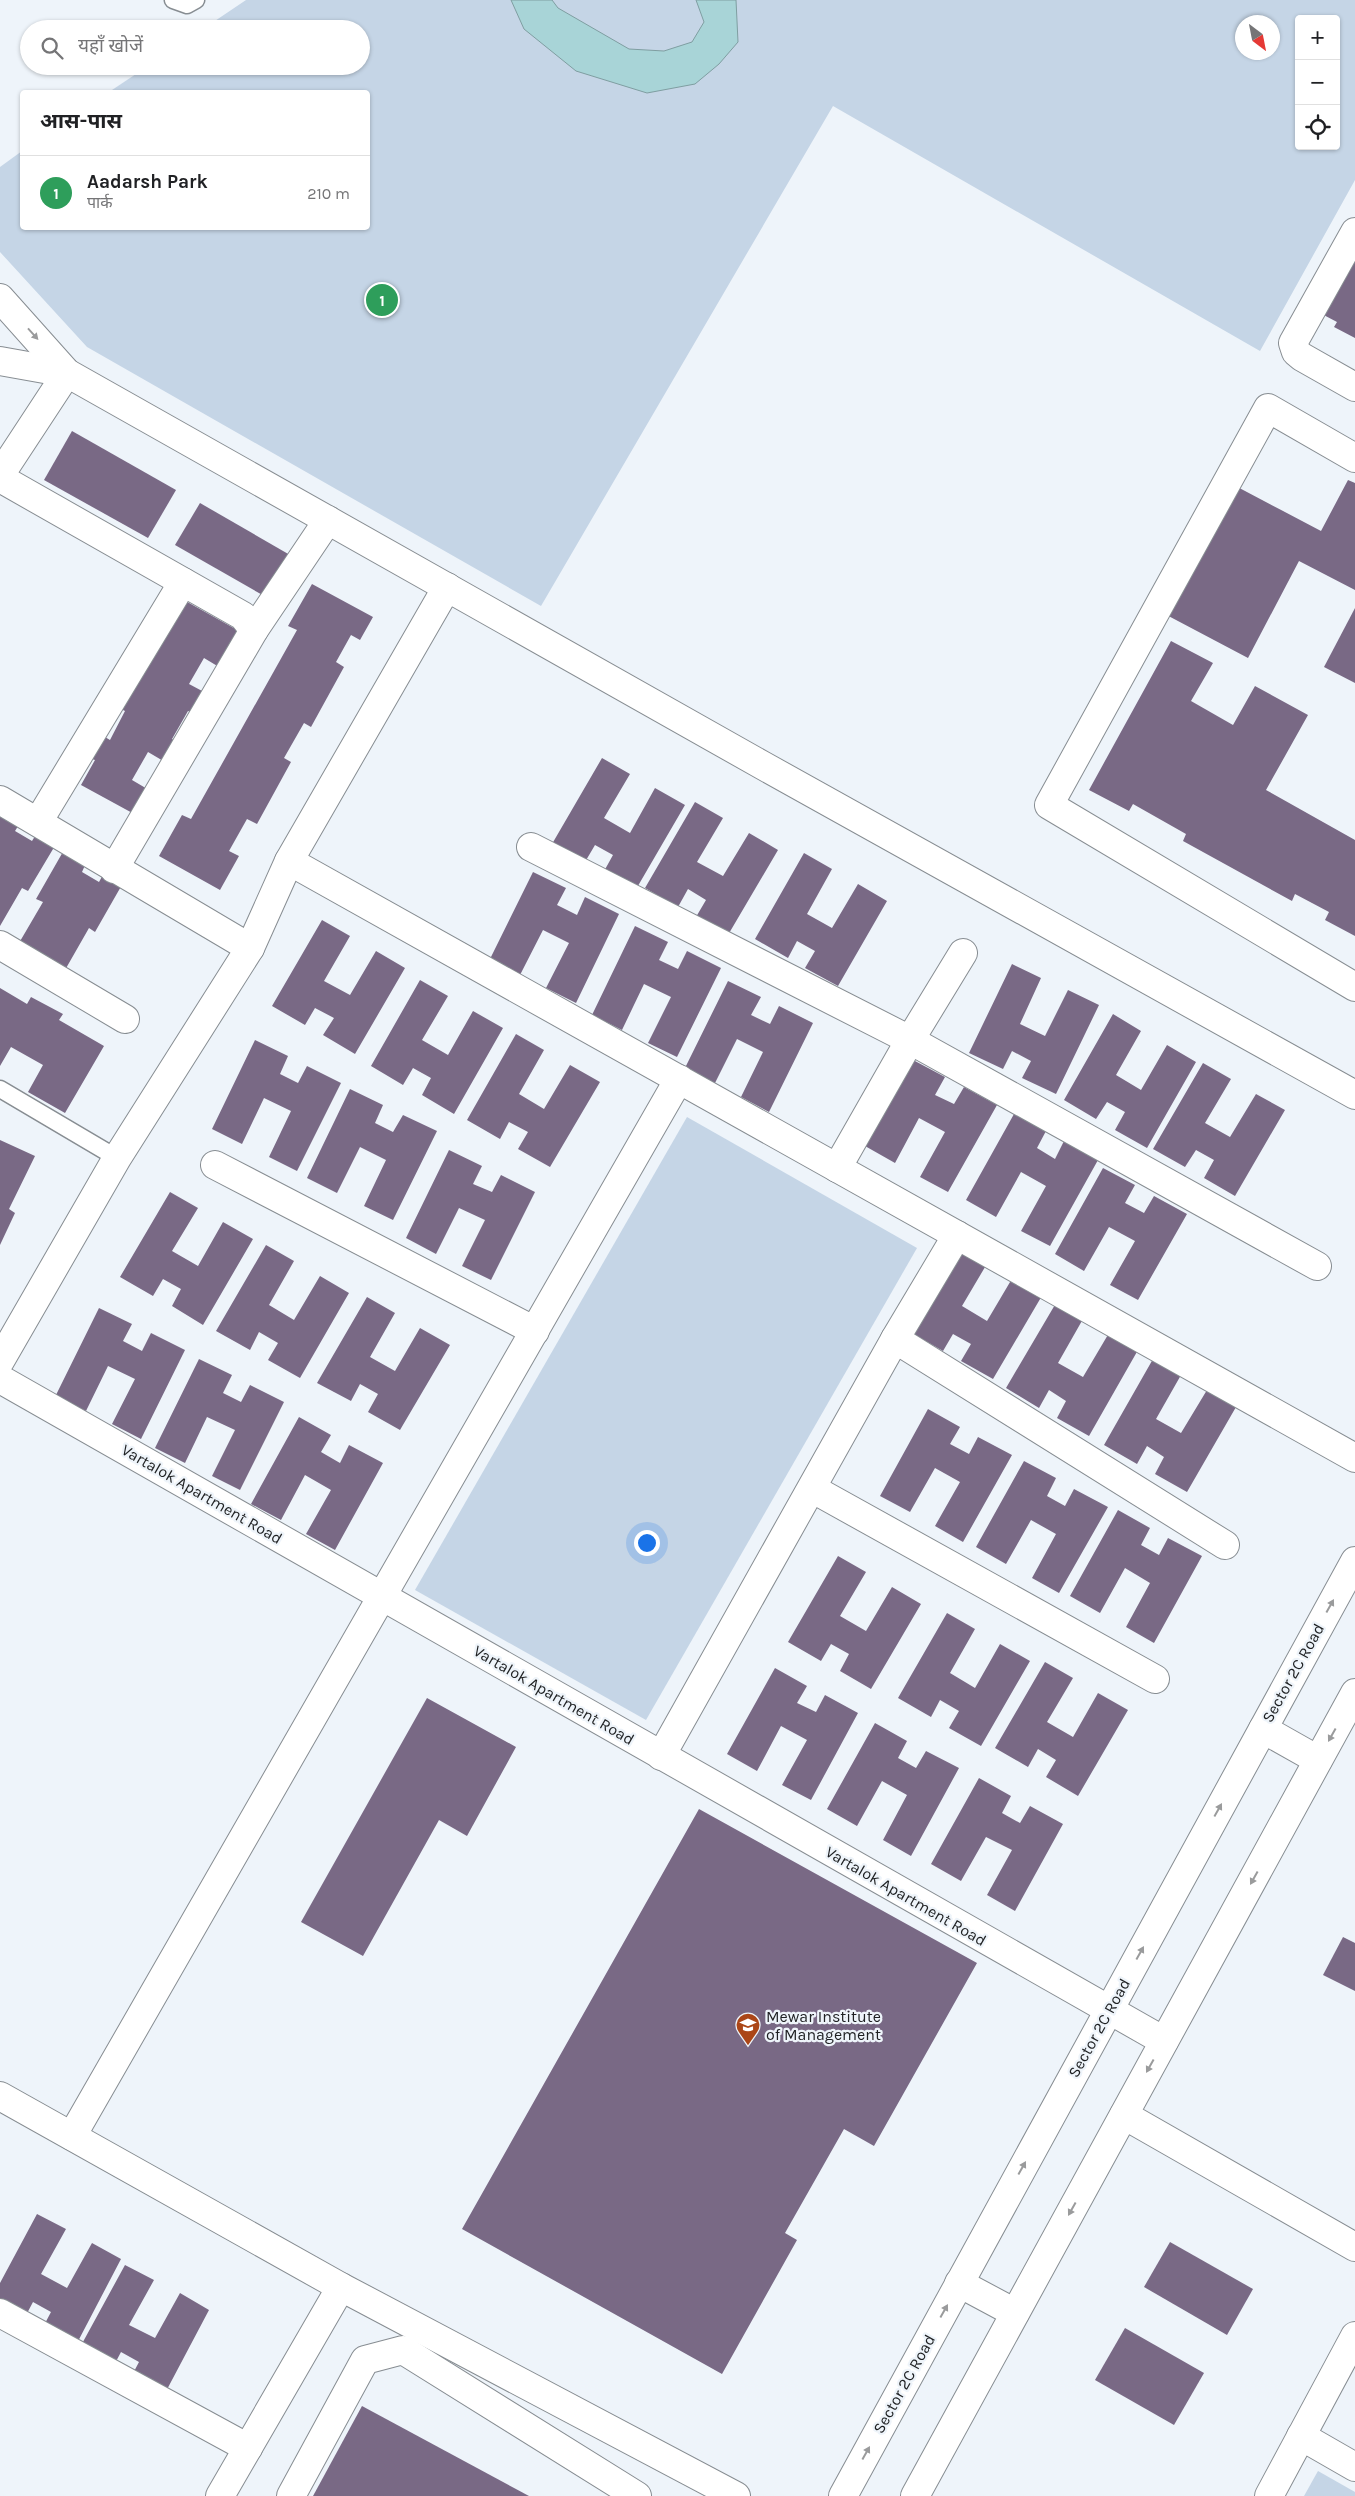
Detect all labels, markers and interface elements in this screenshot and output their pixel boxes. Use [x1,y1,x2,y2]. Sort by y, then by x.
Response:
north arrow [1235,15,1280,60]
map controls [1295,15,1340,150]
button: + [1295,15,1340,60]
search box [20,20,370,75]
icon: search [38,34,66,62]
text: यहाँ खोजें [78,35,143,57]
button: − [1295,60,1340,105]
button: locate [1295,105,1340,150]
text: आस-पास [40,109,122,133]
text: Aadarsh Park [87,171,208,193]
text: 1 [53,184,59,203]
text: 210 m [307,184,350,203]
text: पार्क [87,193,113,212]
pin: 1 [366,281,398,319]
one-way arrow [27,328,39,340]
street label: Vartalok Apartment Road [118,1440,286,1548]
your location [634,1530,660,1556]
one-way arrow [1326,1599,1334,1614]
street label: Sector 2C Road [1258,1620,1328,1726]
street label: Vartalok Apartment Road [470,1641,638,1749]
one-way arrow [1327,1729,1336,1742]
one-way arrow [1214,1804,1223,1817]
street label: Vartalok Apartment Road [822,1842,990,1950]
one-way arrow [1249,1871,1258,1885]
one-way arrow [1136,1945,1144,1960]
street label: Sector 2C Road [1064,1975,1134,2081]
place label: Mewar Institute of Management [766,2007,881,2044]
school or university icon: Mewar Institute of Management [735,2012,761,2046]
one-way arrow [1146,2059,1154,2074]
one-way arrow [1018,2161,1026,2176]
one-way arrow [1068,2201,1076,2216]
one-way arrow [940,2303,948,2318]
street label: Sector 2C Road [869,2331,939,2437]
one-way arrow [862,2446,870,2461]

